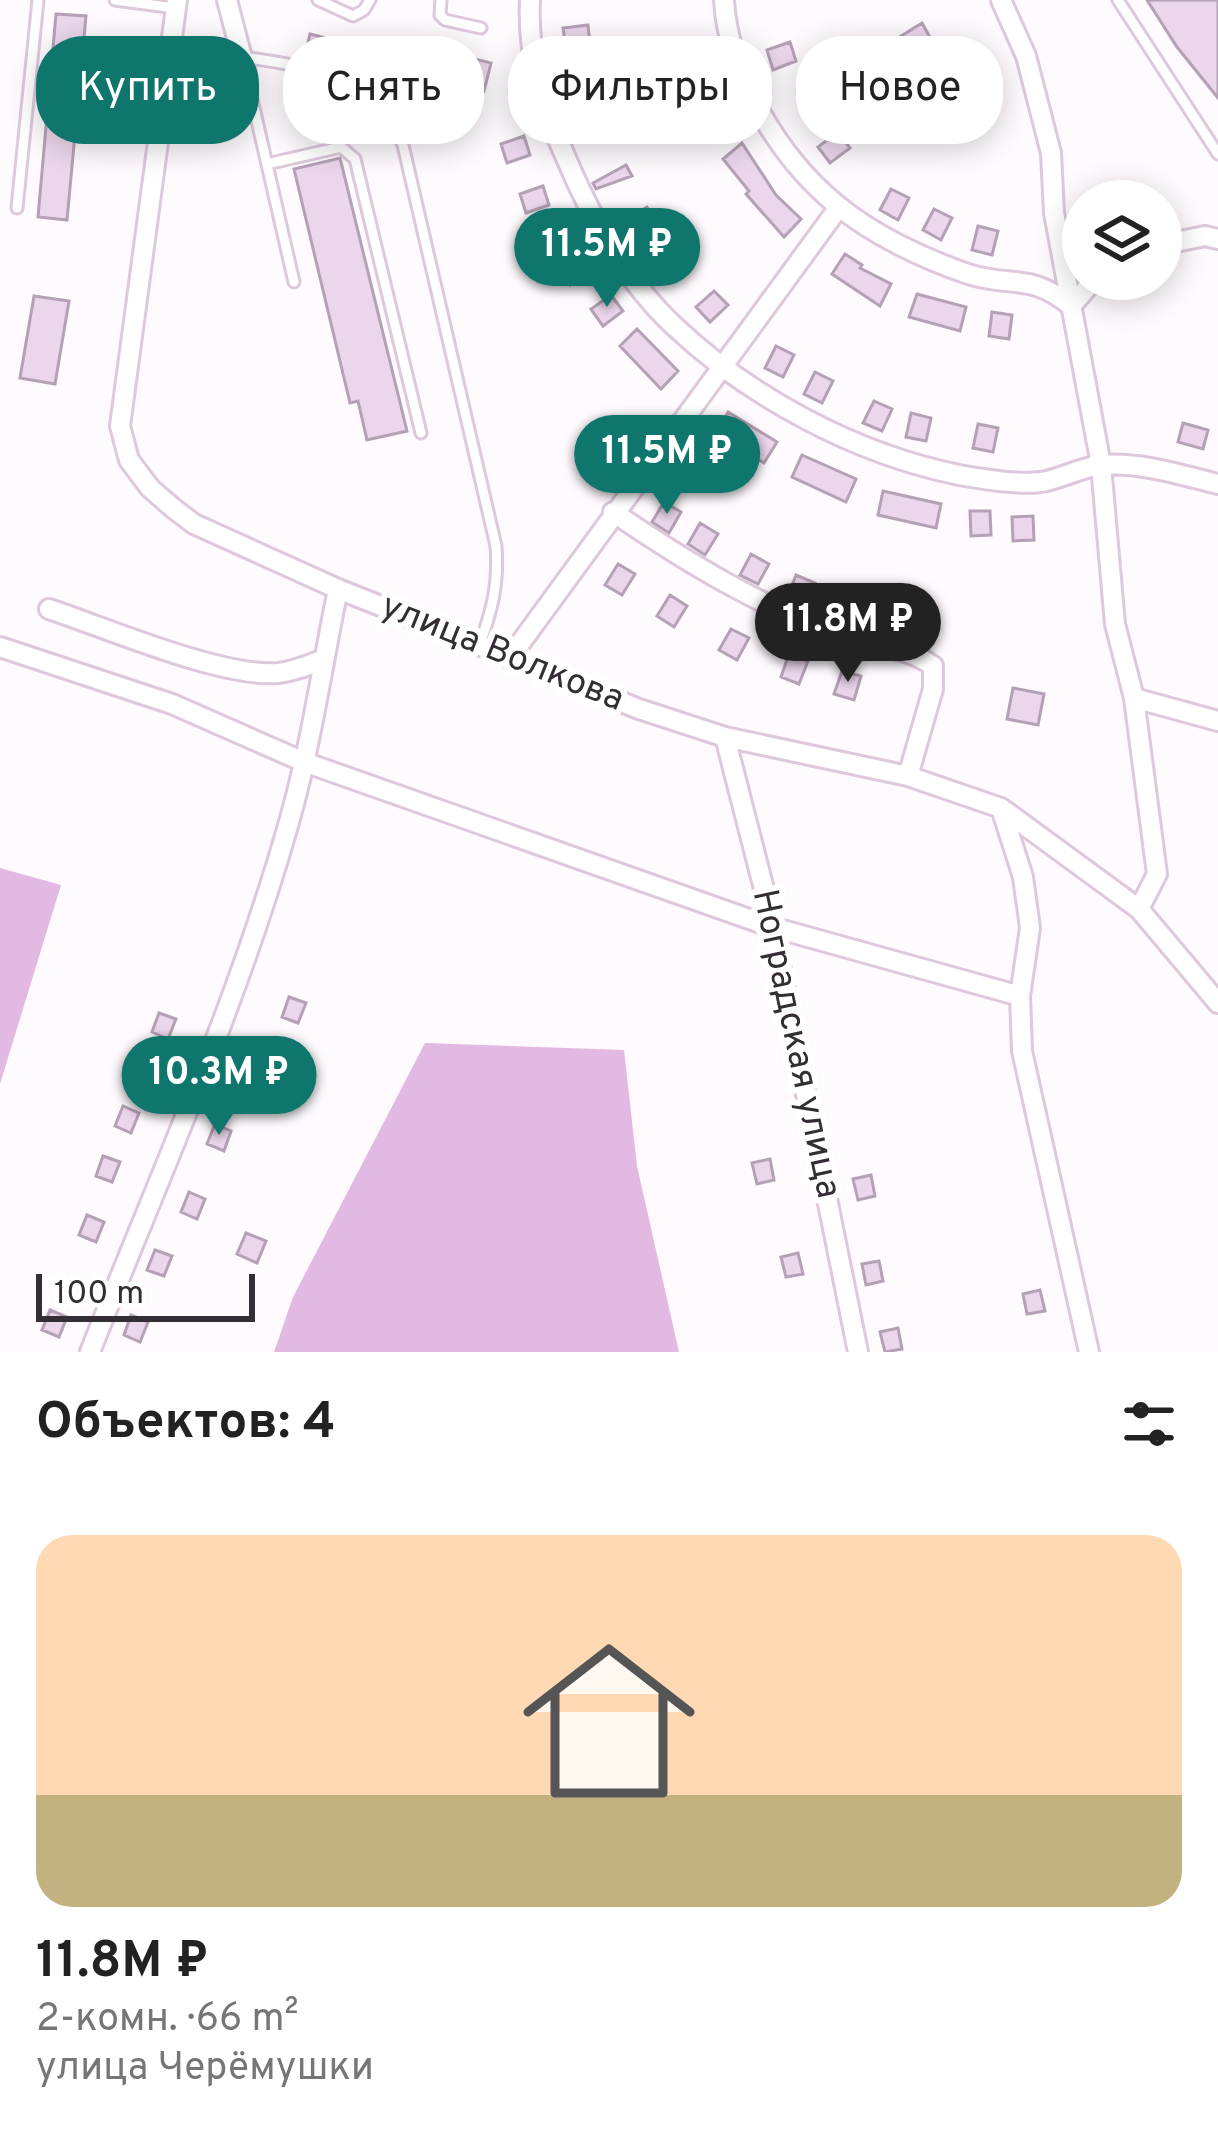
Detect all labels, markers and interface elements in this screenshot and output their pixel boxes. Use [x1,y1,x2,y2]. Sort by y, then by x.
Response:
chip: Купить [36,36,259,144]
chip: Снять [283,36,484,144]
chip: Фильтры [508,36,772,144]
chip: Новое [796,36,1003,144]
map controls [1062,180,1182,300]
button: layers [1062,180,1182,300]
pin: 11.5M ₽ [496,208,718,310]
text: 11.5M ₽ [541,222,673,271]
pin: 11.5M ₽ [556,415,778,517]
text: 11.5M ₽ [601,429,733,478]
pin: 11.8M ₽ [737,583,959,685]
street label: улица Волкова [374,584,630,724]
text: 11.8M ₽ [782,597,914,646]
street label: Ноградская улица [740,885,850,1203]
pin: 10.3M ₽ [108,1036,330,1138]
text: 10.3M ₽ [149,1050,289,1099]
scale bar [36,1268,255,1321]
text: 100 m [54,1274,144,1316]
icon: filters [1116,1391,1182,1457]
text: Объектов: 4 [36,1392,336,1457]
icon: home [501,1613,717,1829]
text: 11.8M ₽ [36,1931,209,1996]
text: 2-комн. · 66 m² [36,1996,299,2045]
text: улица Черёмушки [36,2045,374,2094]

